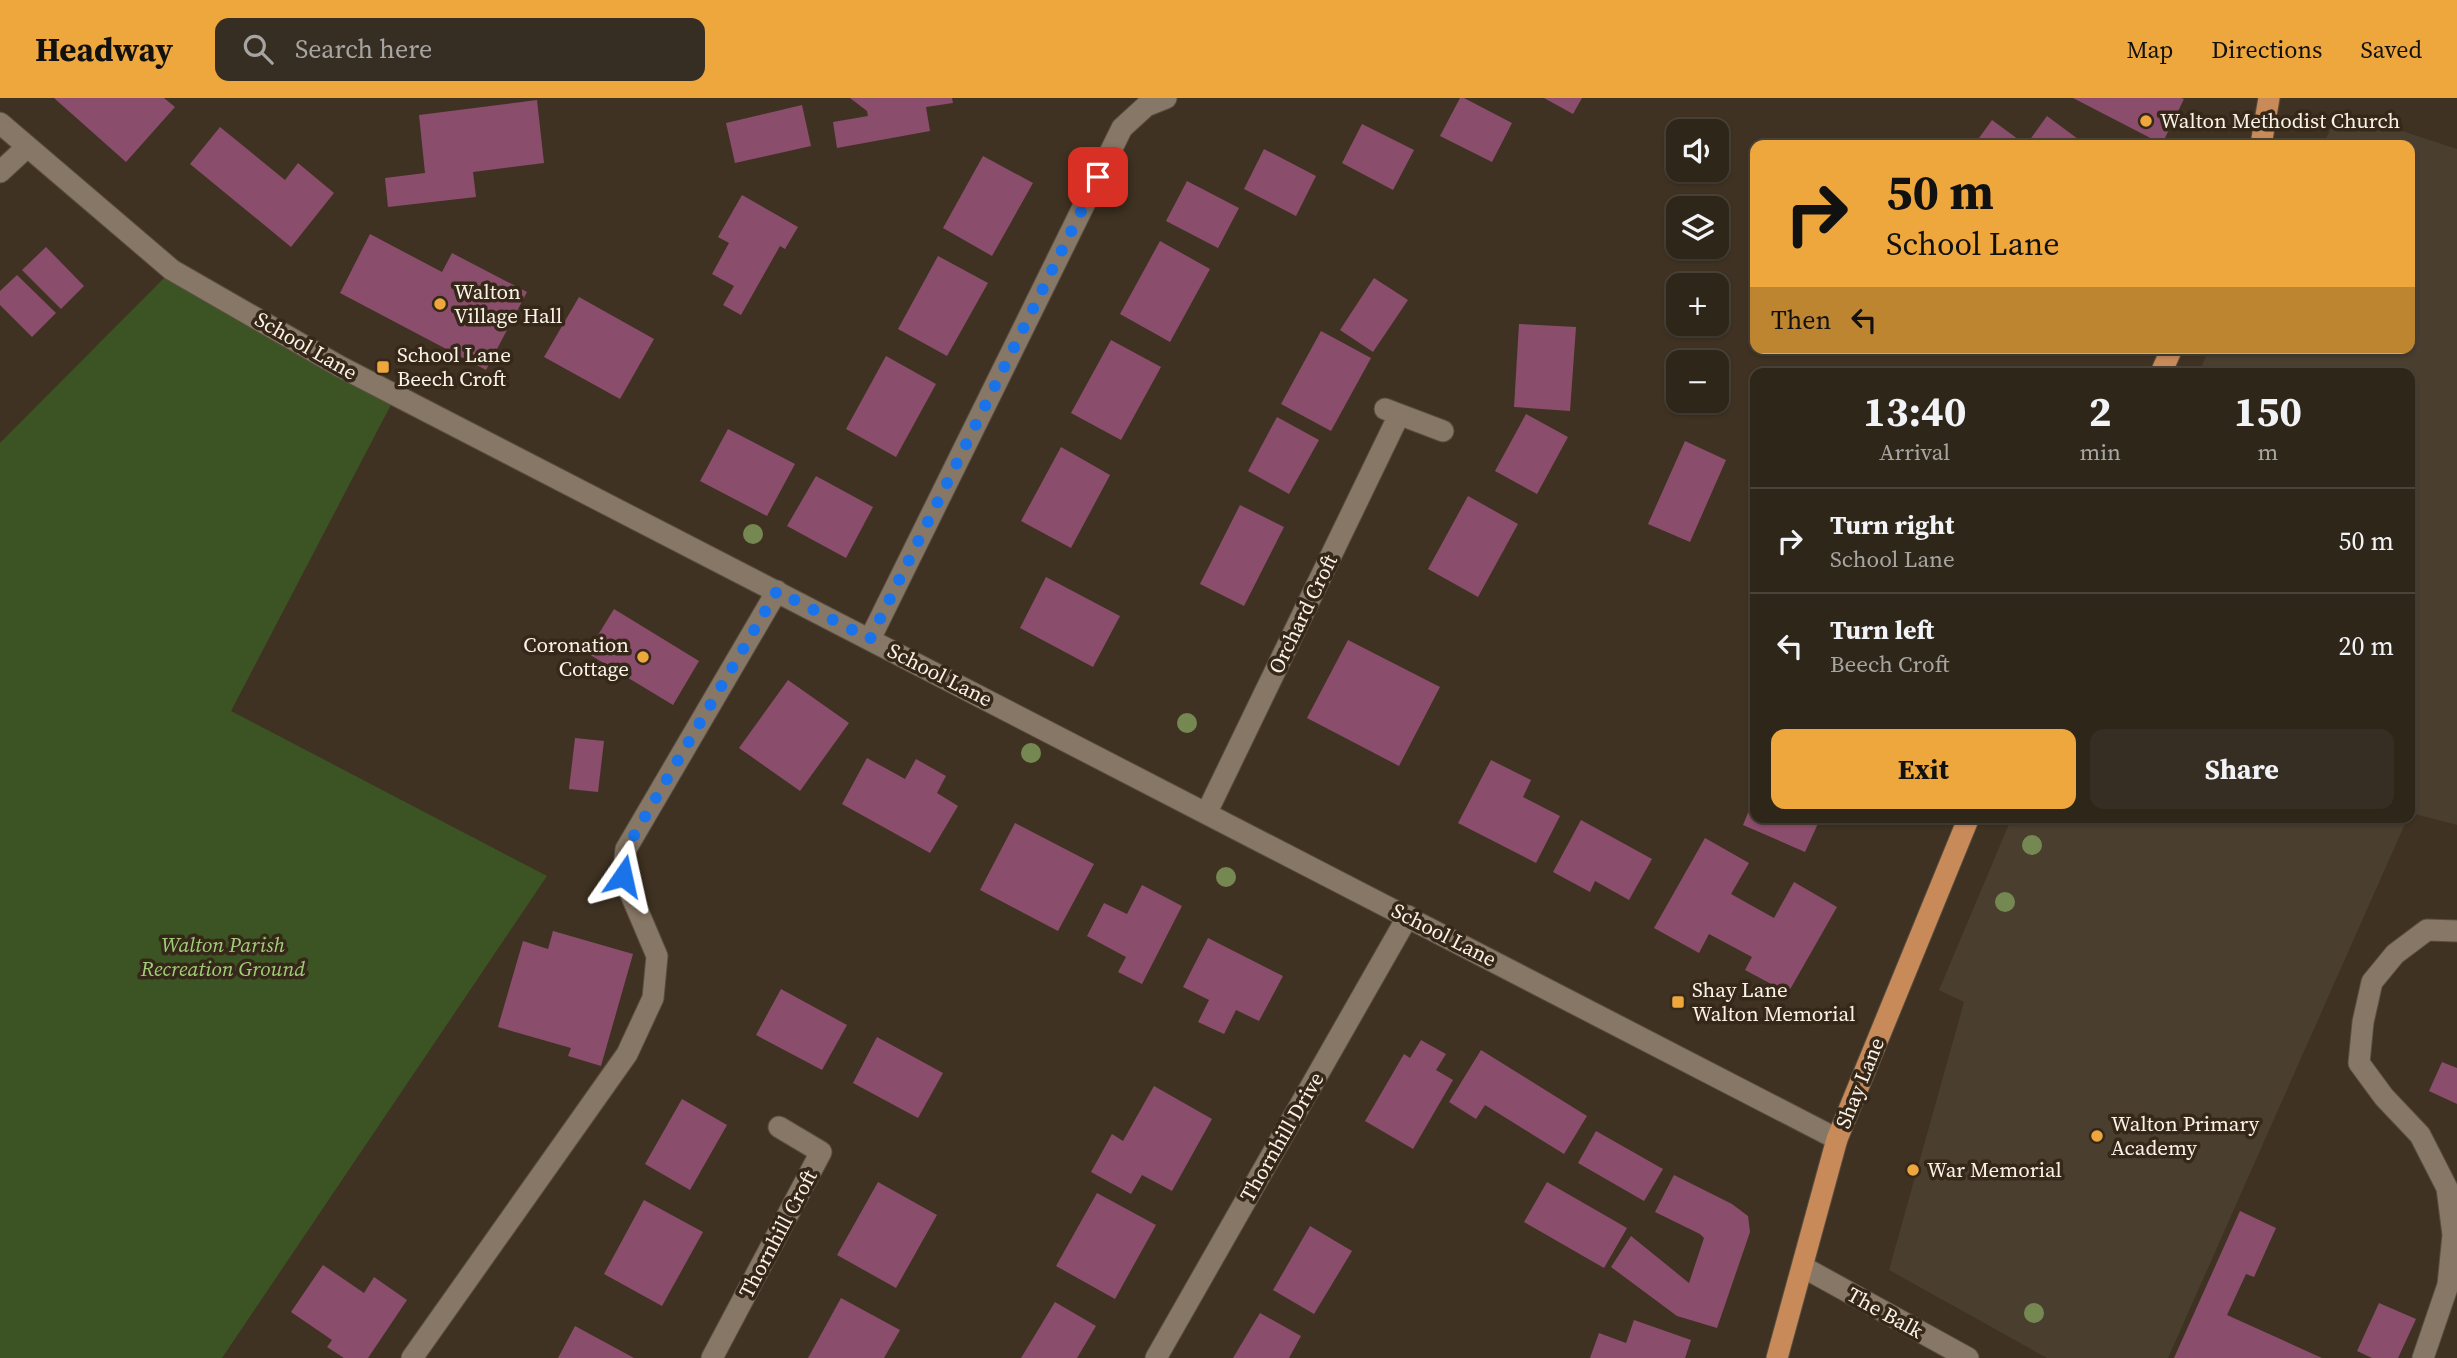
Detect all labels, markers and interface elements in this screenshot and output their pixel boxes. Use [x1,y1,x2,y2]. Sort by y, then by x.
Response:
search box [215,18,705,81]
text: Headway [35,27,173,72]
icon: search [239,30,277,68]
text: Search here [295,31,432,67]
text: Map [2126,33,2173,66]
text: Directions [2211,33,2322,66]
text: Saved [2360,33,2422,66]
place label: Walton Methodist Church [2160,106,2400,135]
marker: Walton Methodist Church [2138,113,2154,129]
map controls [1666,119,1729,413]
button: sound [1666,119,1729,182]
pin [1068,147,1128,207]
icon: arrive [1079,158,1117,196]
text: 50 m [1886,158,1994,225]
icon: right [1771,168,1862,259]
button: layers [1666,196,1729,259]
text: School Lane [1886,222,2060,266]
button: + [1666,273,1729,336]
place label: Walton Village Hall [454,277,562,330]
marker: Walton Village Hall [432,296,448,312]
icon: left [1845,301,1883,339]
text: Then [1771,302,1831,338]
street label: School Lane [250,305,363,387]
place label: School Lane Beech Croft [397,340,511,393]
button: − [1666,350,1729,413]
marker: School Lane Beech Croft [375,359,391,375]
text: 13:40 [1863,382,1967,440]
text: 2 [2089,382,2112,440]
text: 150 [2234,382,2302,440]
text: Arrival [1879,436,1950,468]
text: min [2079,436,2121,468]
text: m [2258,436,2278,468]
text: Turn right [1830,507,1954,543]
icon: right [1771,522,1809,560]
text: 50 m [2339,523,2394,559]
text: School Lane [1830,543,1955,575]
street label: Orchard Croft [1261,549,1344,678]
text: Turn left [1830,612,1934,648]
icon: left [1771,627,1809,665]
text: 20 m [2339,628,2394,664]
place label: Coronation Cottage [523,630,629,683]
street label: School Lane [883,636,998,713]
text: Beech Croft [1830,648,1950,680]
marker: Coronation Cottage [635,649,651,665]
button: Exit [1771,729,2076,809]
button: Share [2090,729,2394,809]
position arrow [586,839,660,913]
street label: School Lane [1387,896,1502,973]
park label: Walton Parish Recreation Ground [140,930,305,983]
place label: Shay Lane Walton Memorial [1692,975,1855,1028]
marker: Shay Lane Walton Memorial [1670,994,1686,1010]
street label: Shay Lane [1828,1033,1891,1133]
street label: Thornhill Drive [1233,1067,1330,1207]
place label: Walton Primary Academy [2111,1109,2260,1162]
marker: Walton Primary Academy [2089,1128,2105,1144]
place label: War Memorial [1927,1155,2062,1184]
marker: War Memorial [1905,1162,1921,1178]
street label: Thornhill Croft [731,1164,824,1303]
street label: The Balk [1842,1280,1929,1346]

